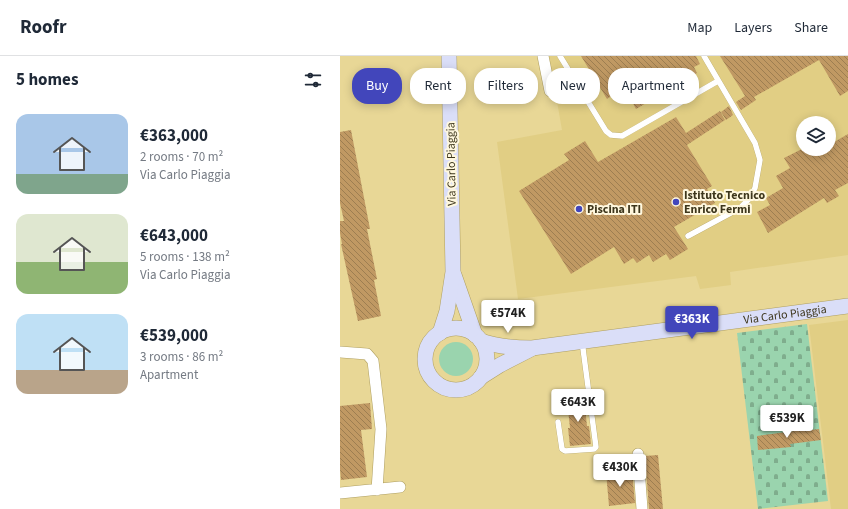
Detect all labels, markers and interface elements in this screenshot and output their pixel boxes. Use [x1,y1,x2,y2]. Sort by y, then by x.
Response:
text: Roofr [20,14,67,41]
text: Map [687,18,712,38]
text: Layers [734,18,772,38]
text: Share [794,18,828,38]
text: 5 homes [16,68,78,92]
chip: Buy [352,68,402,104]
chip: Rent [410,68,466,104]
chip: Filters [474,68,538,104]
chip: New [546,68,600,104]
chip: Apartment [608,68,699,104]
icon: filters [302,69,324,91]
map controls [796,116,836,156]
button: layers [796,116,836,156]
street label: Via Carlo Piaggia [442,122,461,206]
text: €363,000 [140,124,208,148]
icon: home [48,130,96,178]
text: 2 rooms · 70 m² [140,148,223,166]
text: Via Carlo Piaggia [140,166,230,184]
place label: Istituto Tecnico Enrico Fermi [684,187,765,218]
marker: Istituto Tecnico Enrico Fermi [671,197,681,207]
place label: Piscina ITI [587,201,641,218]
marker: Piscina ITI [574,204,584,214]
text: €643,000 [140,224,208,248]
icon: home [48,230,96,278]
text: 5 rooms · 138 m² [140,248,230,266]
text: Via Carlo Piaggia [140,266,230,284]
pin: €574K [480,300,536,334]
street label: Via Carlo Piaggia [743,301,828,329]
text: €574K [490,304,526,322]
pin: €363K [664,306,720,340]
text: €363K [674,310,710,328]
text: €539,000 [140,324,208,348]
icon: home [48,330,96,378]
text: 3 rooms · 86 m² [140,348,223,366]
text: Apartment [140,366,198,384]
pin: €643K [550,389,606,423]
text: €643K [560,393,596,411]
pin: €539K [759,405,815,439]
text: €539K [769,409,805,427]
pin: €430K [592,454,648,488]
text: €430K [602,458,638,476]

